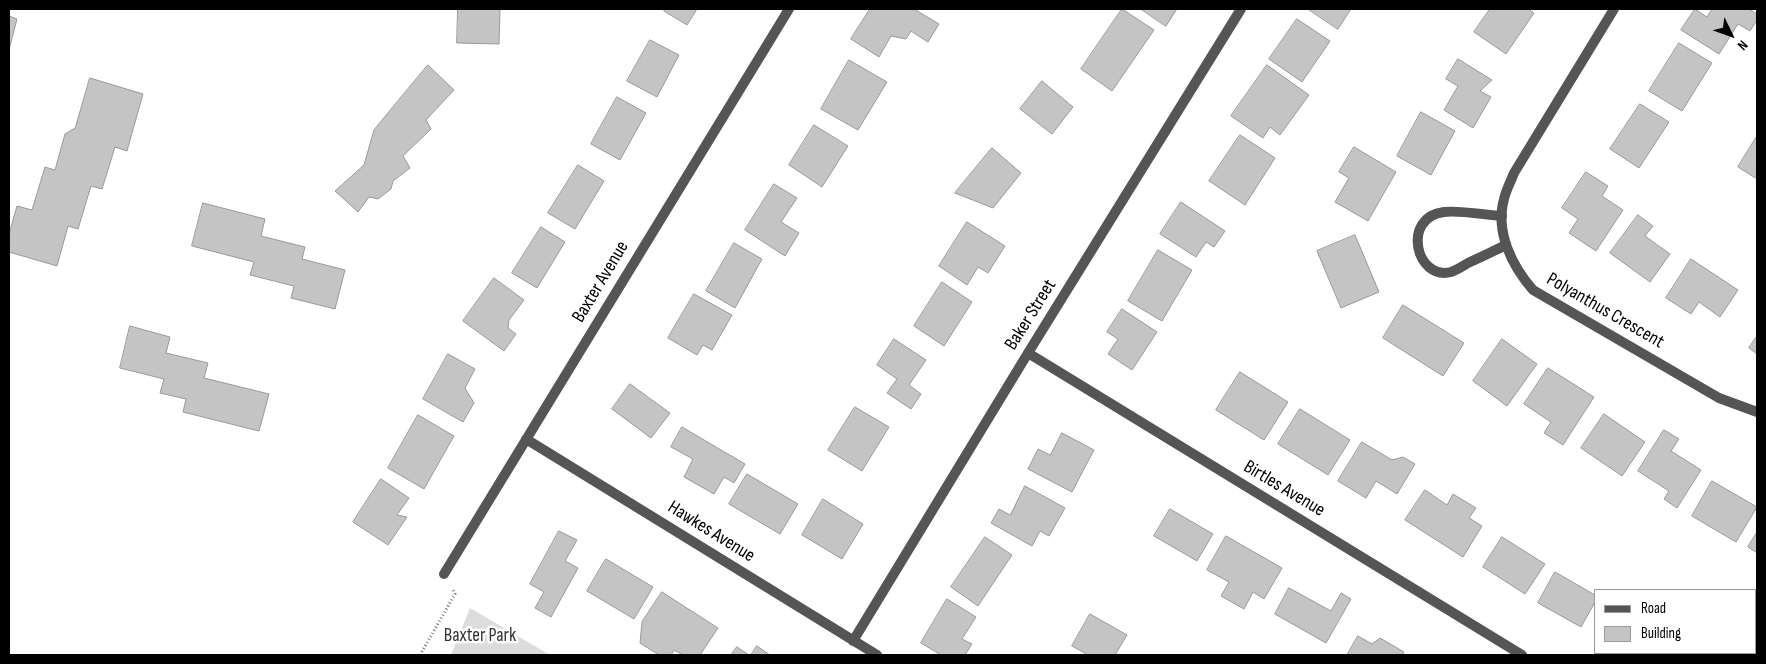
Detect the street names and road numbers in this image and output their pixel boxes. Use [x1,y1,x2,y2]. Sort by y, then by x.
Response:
street label: Baxter Avenue [568,237,634,327]
street label: Polyanthus Crescent [1542,268,1668,354]
street label: Baker Street [1000,275,1062,355]
street label: Birtles Avenue [1239,456,1329,522]
street label: Hawkes Avenue [663,496,759,568]

